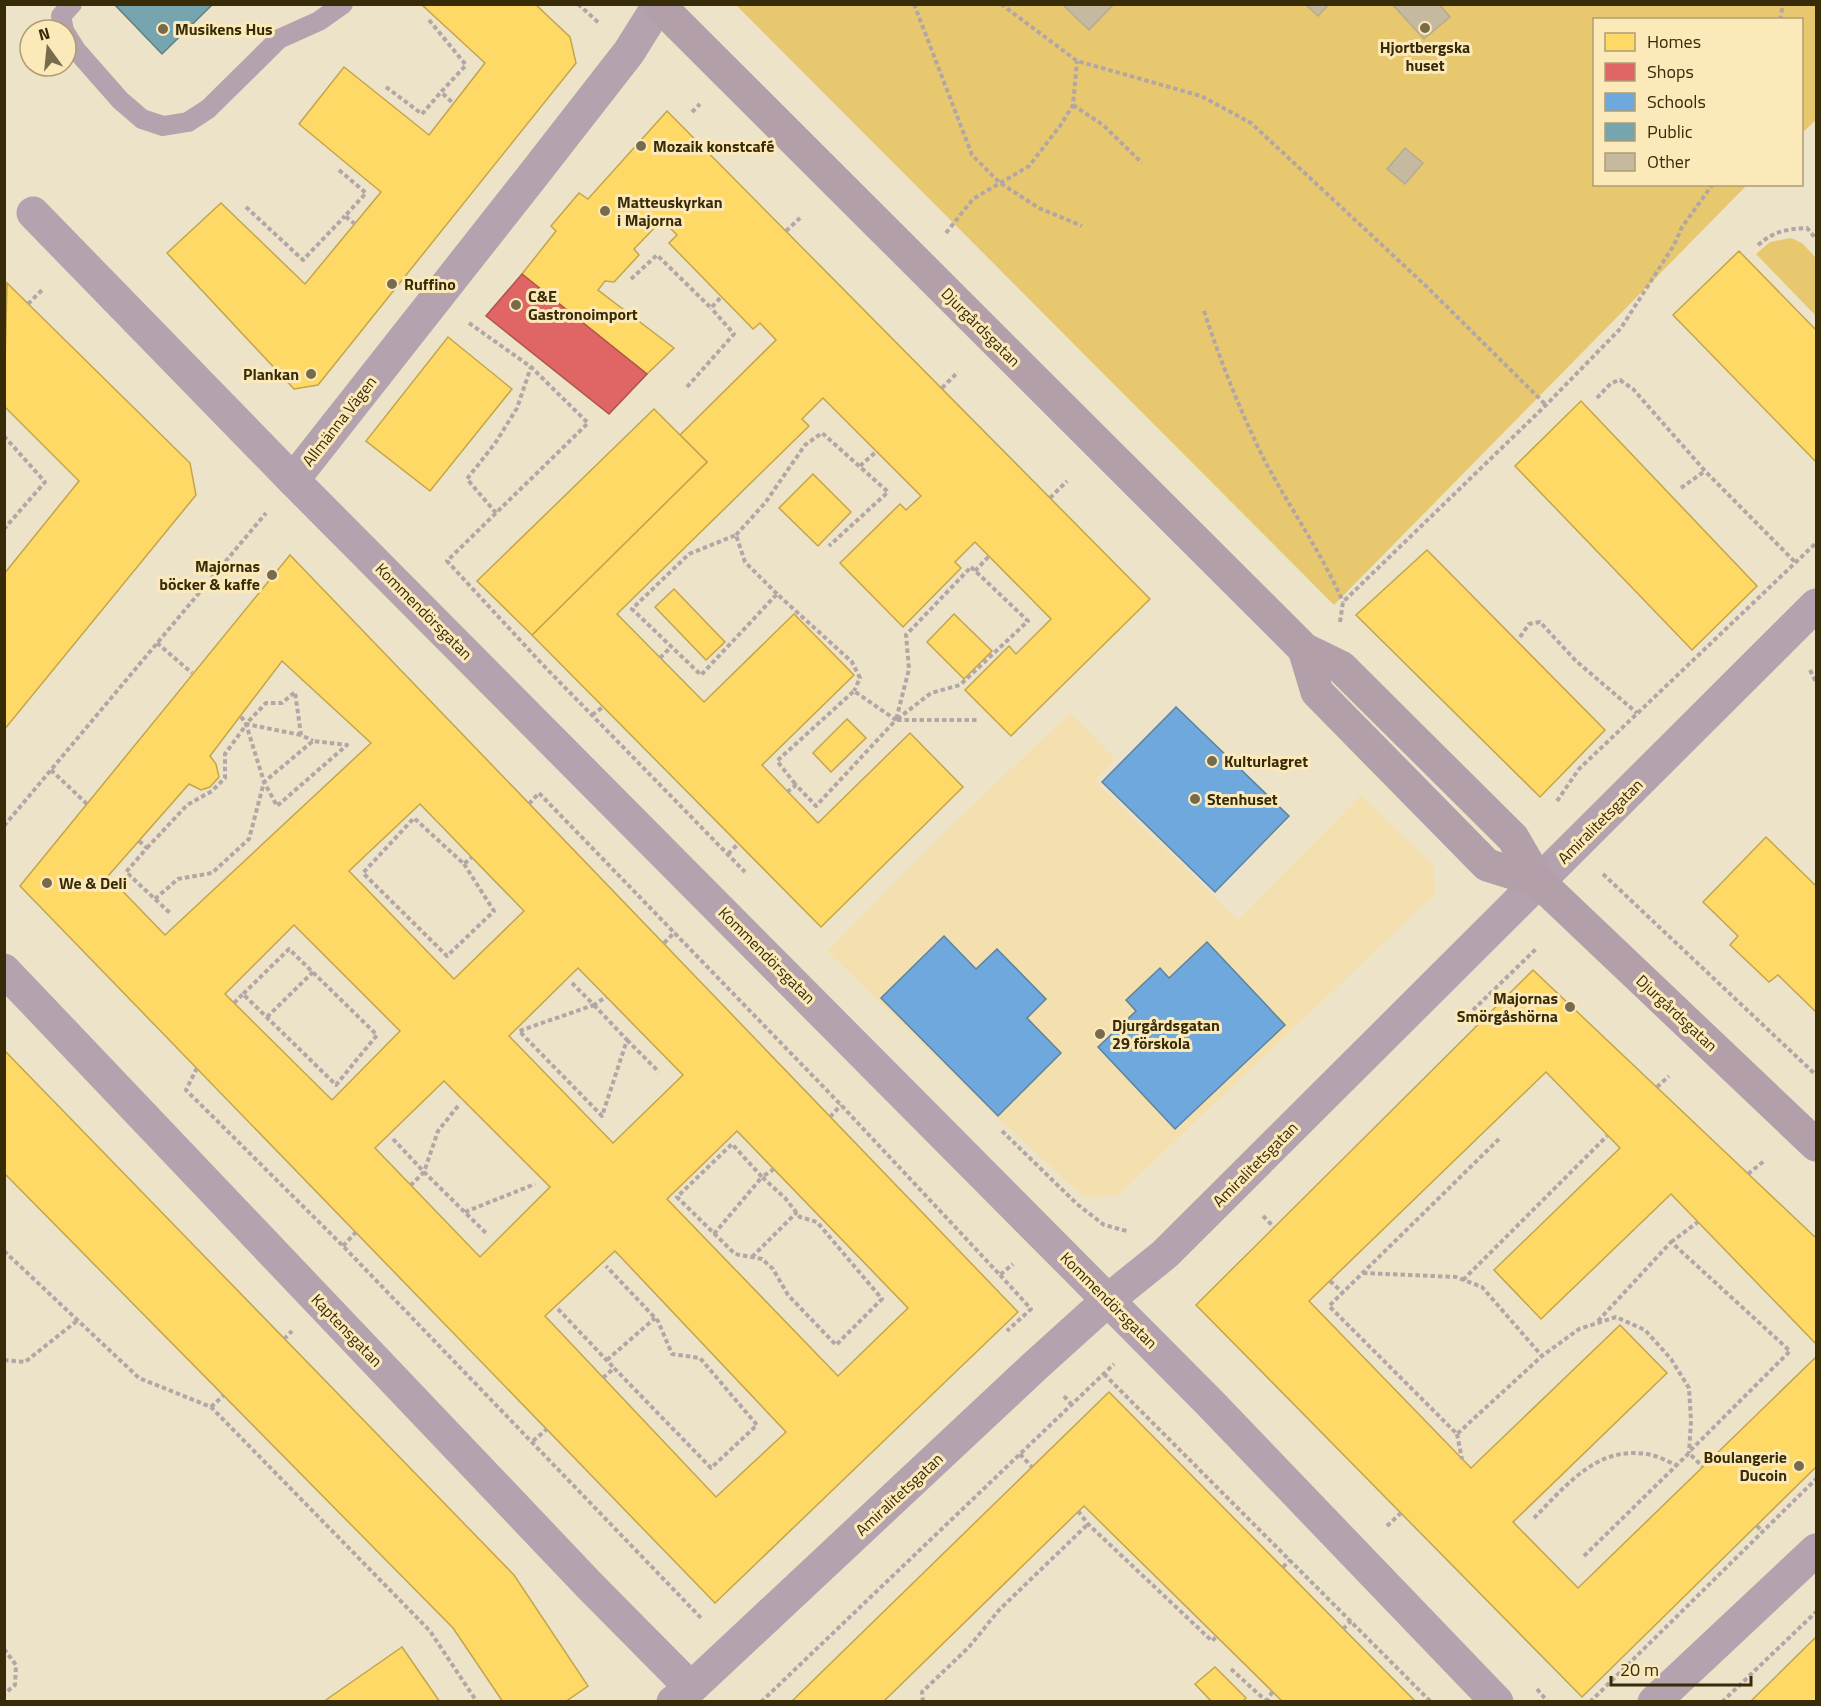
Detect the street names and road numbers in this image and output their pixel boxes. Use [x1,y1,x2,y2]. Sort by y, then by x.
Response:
street label: Djurgårdsgatan [936,282,1026,372]
street label: Allmänna Vägen [296,371,382,471]
street label: Kommendörsgatan [370,557,478,665]
street label: Amiralitetsgatan [1552,773,1648,869]
street label: Kommendörsgatan [713,901,821,1009]
street label: Djurgårdsgatan [1631,969,1723,1057]
street label: Amiralitetsgatan [1207,1116,1303,1212]
street label: Kommendörsgatan [1055,1246,1163,1354]
street label: Kaptensgatan [306,1288,388,1372]
street label: Amiralitetsgatan [850,1447,948,1541]

